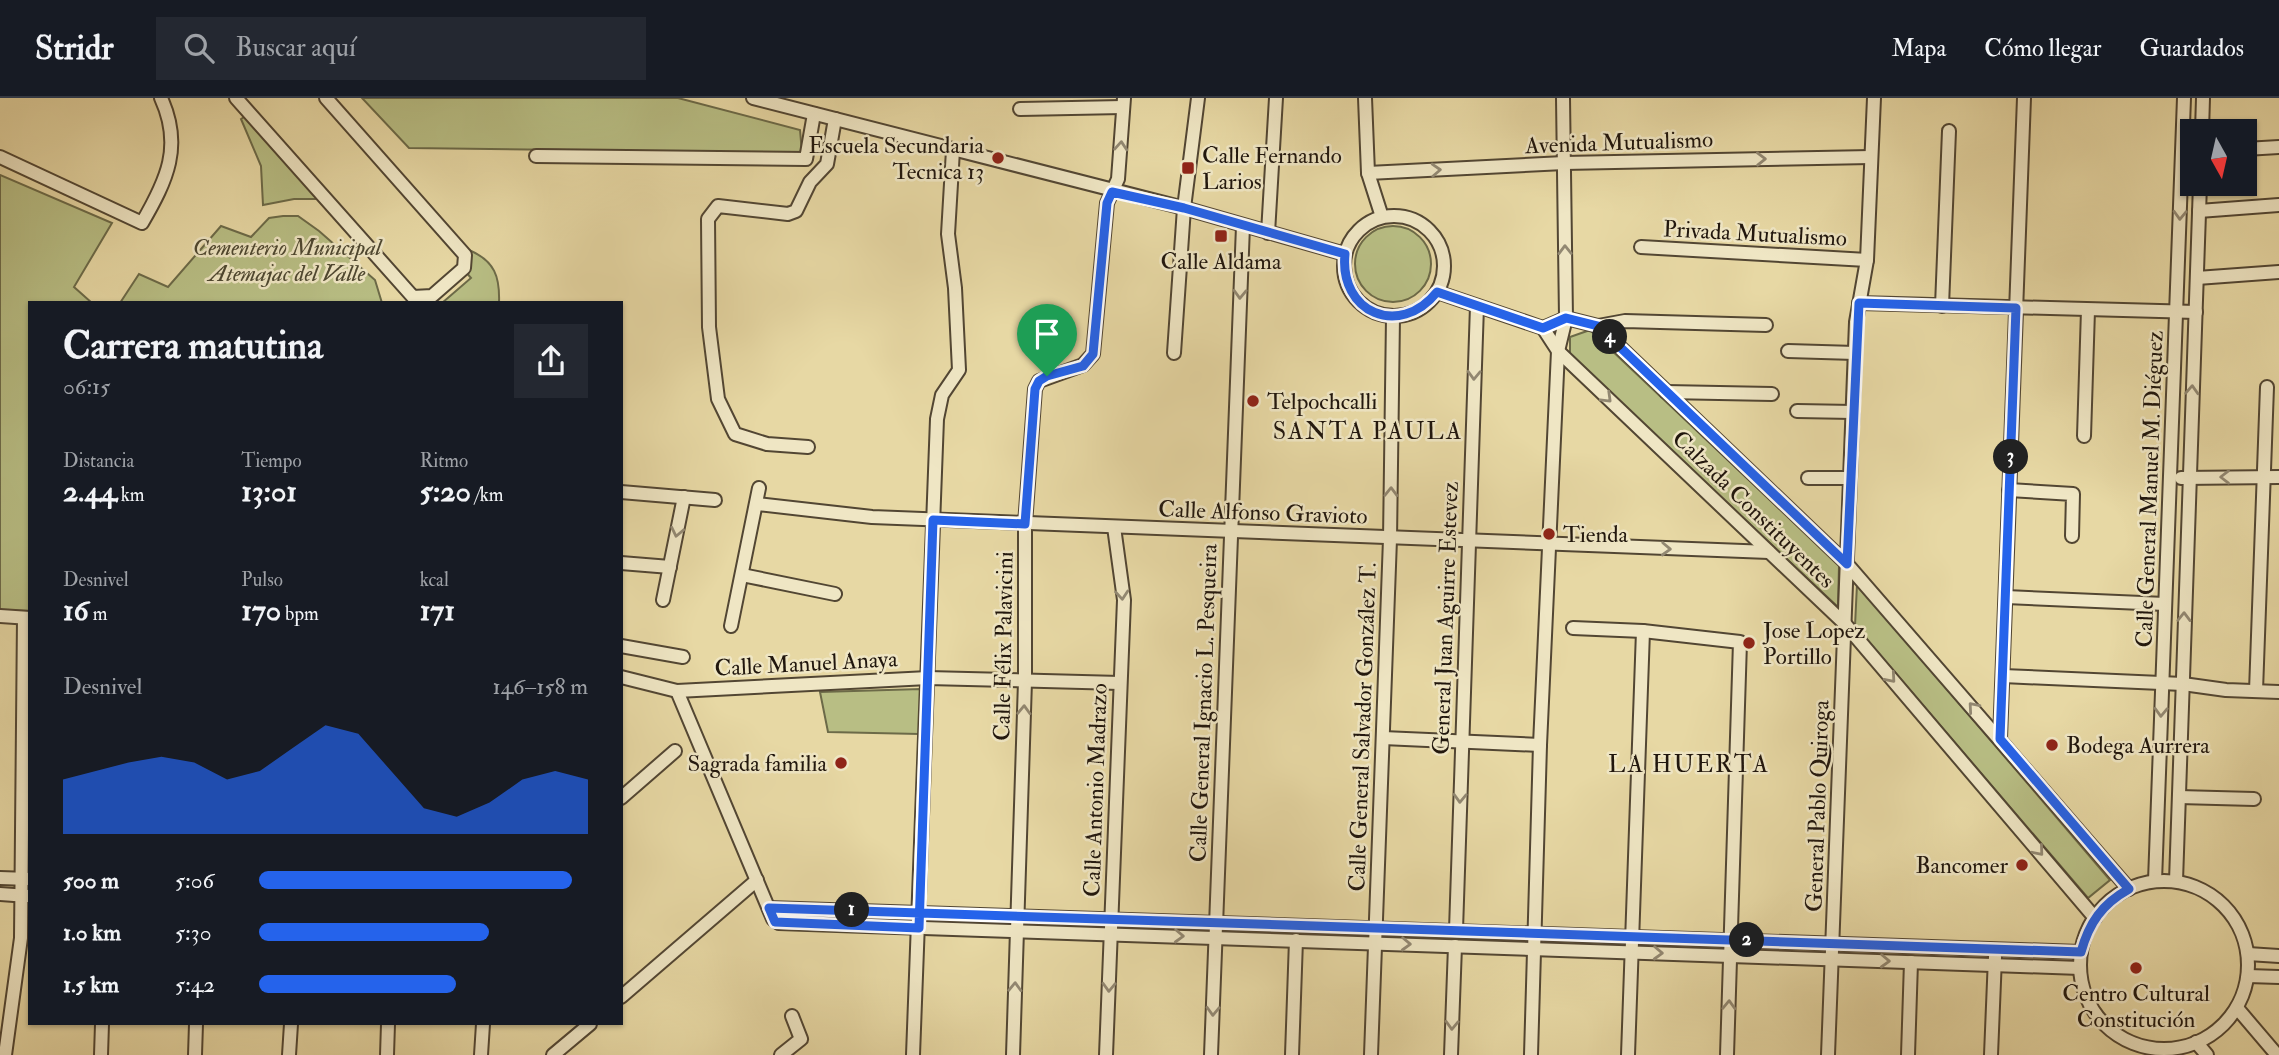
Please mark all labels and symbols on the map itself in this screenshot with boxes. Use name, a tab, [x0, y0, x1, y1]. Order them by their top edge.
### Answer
north arrow	[2180, 119, 2258, 196]
street label: Avenida Mutualismo	[1524, 125, 1714, 160]
place label: Escuela Secundaria Tecnica 13	[808, 131, 985, 186]
one-way arrow	[1113, 140, 1128, 151]
place label: Calle Fernando Larios	[1202, 141, 1342, 196]
marker: Escuela Secundaria Tecnica 13	[990, 150, 1006, 166]
one-way arrow	[1756, 151, 1767, 167]
marker: Calle Fernando Larios	[1180, 160, 1196, 176]
one-way arrow	[1431, 162, 1442, 177]
one-way arrow	[2172, 210, 2187, 221]
street label: Privada Mutualismo	[1662, 214, 1848, 253]
marker: Calle Aldama	[1213, 228, 1229, 244]
park label: Cementerio Municipal Atemajac del Valle	[193, 233, 383, 288]
one-way arrow	[1557, 244, 1573, 255]
place label: Calle Aldama	[1161, 247, 1282, 276]
one-way arrow	[1233, 289, 1248, 300]
pin	[1017, 304, 1077, 376]
pin: 4	[1592, 320, 1628, 354]
street label: Calle General Manuel M. Diéguez	[2129, 330, 2170, 648]
one-way arrow	[1467, 369, 1482, 380]
one-way arrow	[2185, 384, 2200, 395]
place label: Telpochcalli	[1267, 387, 1377, 417]
one-way arrow	[1599, 390, 1612, 402]
marker: Telpochcalli	[1245, 393, 1261, 409]
district label: SANTA PAULA	[1273, 416, 1463, 447]
street label: Calzada Constituyentes	[1666, 424, 1841, 595]
pin: 3	[1994, 440, 2028, 474]
one-way arrow	[2219, 469, 2229, 485]
street label: General Juan Aguirre Estevez	[1426, 481, 1465, 755]
one-way arrow	[1383, 486, 1398, 497]
street label: Calle Alfonso Gravioto	[1158, 494, 1368, 531]
place label: Tienda	[1563, 520, 1629, 549]
one-way arrow	[671, 526, 686, 538]
marker: Tienda	[1541, 526, 1557, 542]
one-way arrow	[1661, 541, 1672, 557]
street label: Calle General Ignacio L. Pesqueira	[1183, 543, 1224, 863]
street label: Calle Félix Palavicini	[987, 551, 1020, 741]
street label: Calle General Salvador González T.	[1342, 562, 1383, 892]
one-way arrow	[1114, 590, 1129, 601]
one-way arrow	[2177, 612, 2192, 623]
place label: Jose Lopez Portillo	[1762, 616, 1866, 671]
marker: Jose Lopez Portillo	[1741, 635, 1757, 651]
street label: Calle Manuel Anaya	[714, 644, 899, 683]
one-way arrow	[1883, 669, 1896, 682]
street label: Calle Antonio Madrazo	[1077, 683, 1114, 897]
street label: General Pablo Quiroga	[1799, 699, 1836, 913]
one-way arrow	[1968, 702, 1981, 715]
one-way arrow	[1017, 705, 1032, 716]
one-way arrow	[2154, 707, 2169, 718]
place label: Bodega Aurrera	[2066, 731, 2210, 760]
marker: Bodega Aurrera	[2044, 737, 2060, 753]
place label: Sagrada familia	[687, 749, 828, 778]
district label: LA HUERTA	[1608, 749, 1770, 780]
marker: Sagrada familia	[833, 755, 849, 771]
one-way arrow	[1453, 793, 1468, 804]
one-way arrow	[2031, 843, 2043, 856]
place label: Bancomer	[1915, 851, 2008, 880]
marker: Bancomer	[2014, 857, 2030, 873]
pin: 1	[834, 892, 870, 928]
pin: 2	[1730, 922, 1764, 958]
one-way arrow	[1174, 929, 1185, 944]
one-way arrow	[1401, 936, 1412, 951]
one-way arrow	[1653, 946, 1664, 961]
one-way arrow	[1880, 954, 1891, 969]
marker: Centro Cultural Constitución	[2128, 960, 2144, 976]
place label: Centro Cultural Constitución	[2062, 979, 2210, 1034]
one-way arrow	[1008, 981, 1023, 992]
one-way arrow	[1101, 982, 1116, 993]
one-way arrow	[1721, 1000, 1736, 1011]
one-way arrow	[1205, 1006, 1220, 1017]
one-way arrow	[1445, 1020, 1460, 1031]

